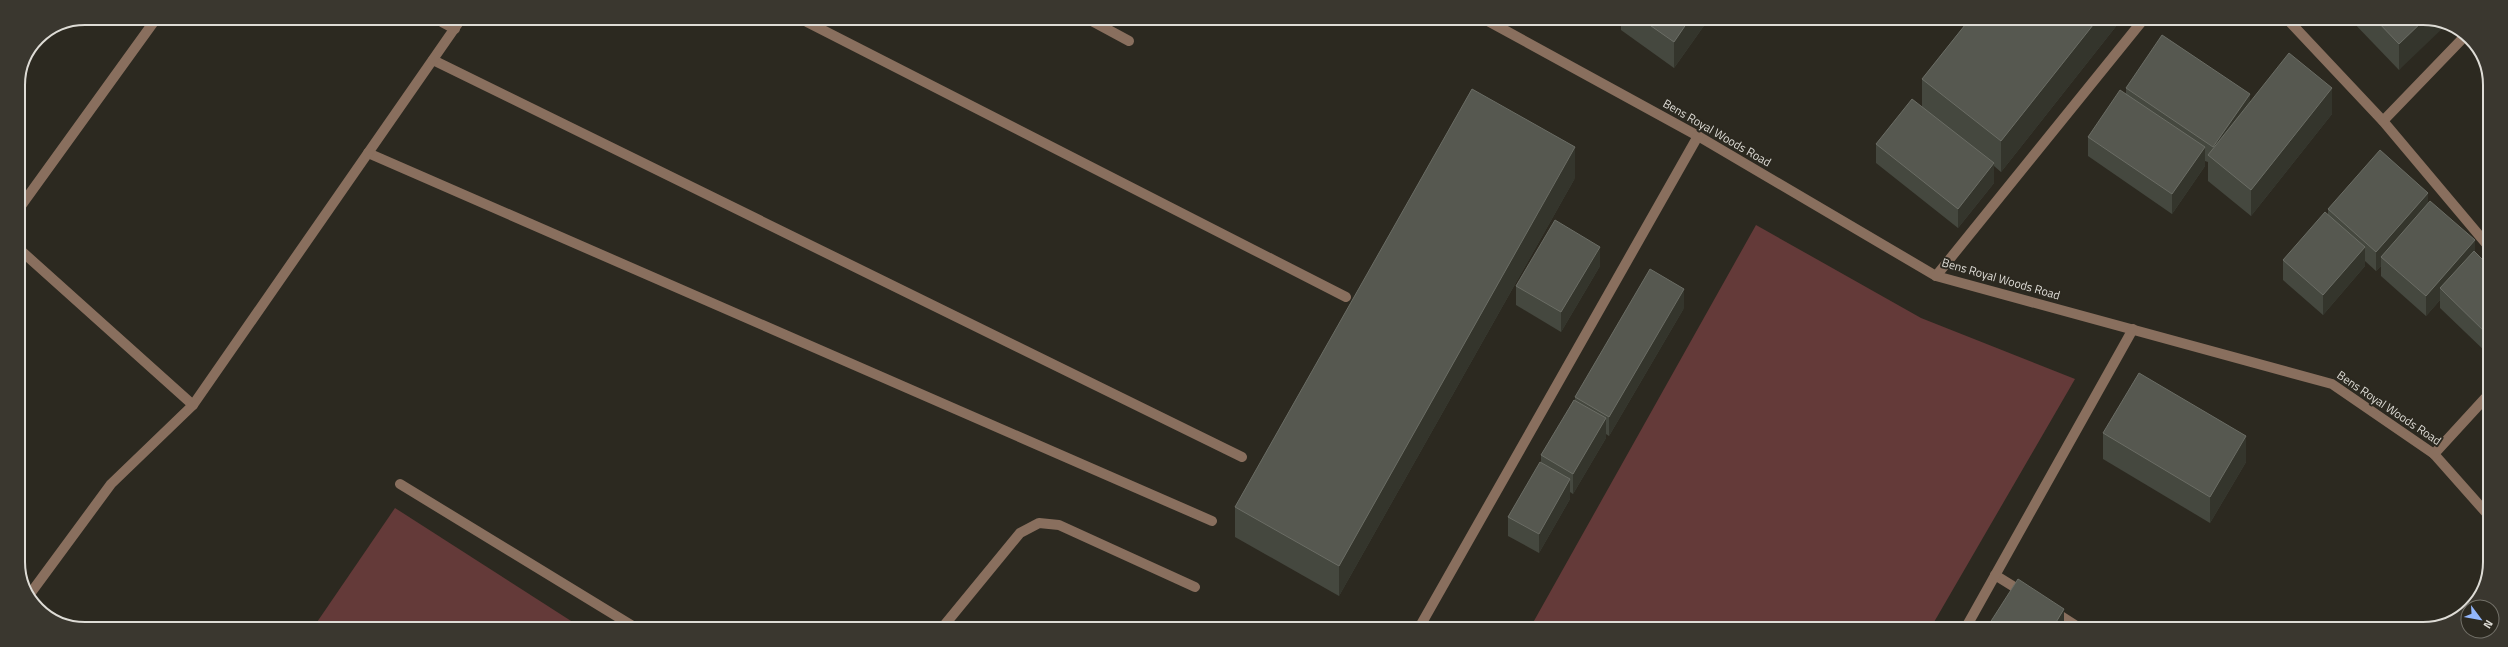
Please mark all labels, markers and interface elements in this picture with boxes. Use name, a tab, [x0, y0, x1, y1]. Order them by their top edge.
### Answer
street label: Bens Royal Woods Road	[1660, 94, 1775, 171]
street label: Bens Royal Woods Road	[1940, 253, 2063, 305]
street label: Bens Royal Woods Road	[2333, 366, 2445, 450]
north arrow	[2460, 599, 2500, 639]
text: N	[2480, 617, 2497, 632]

